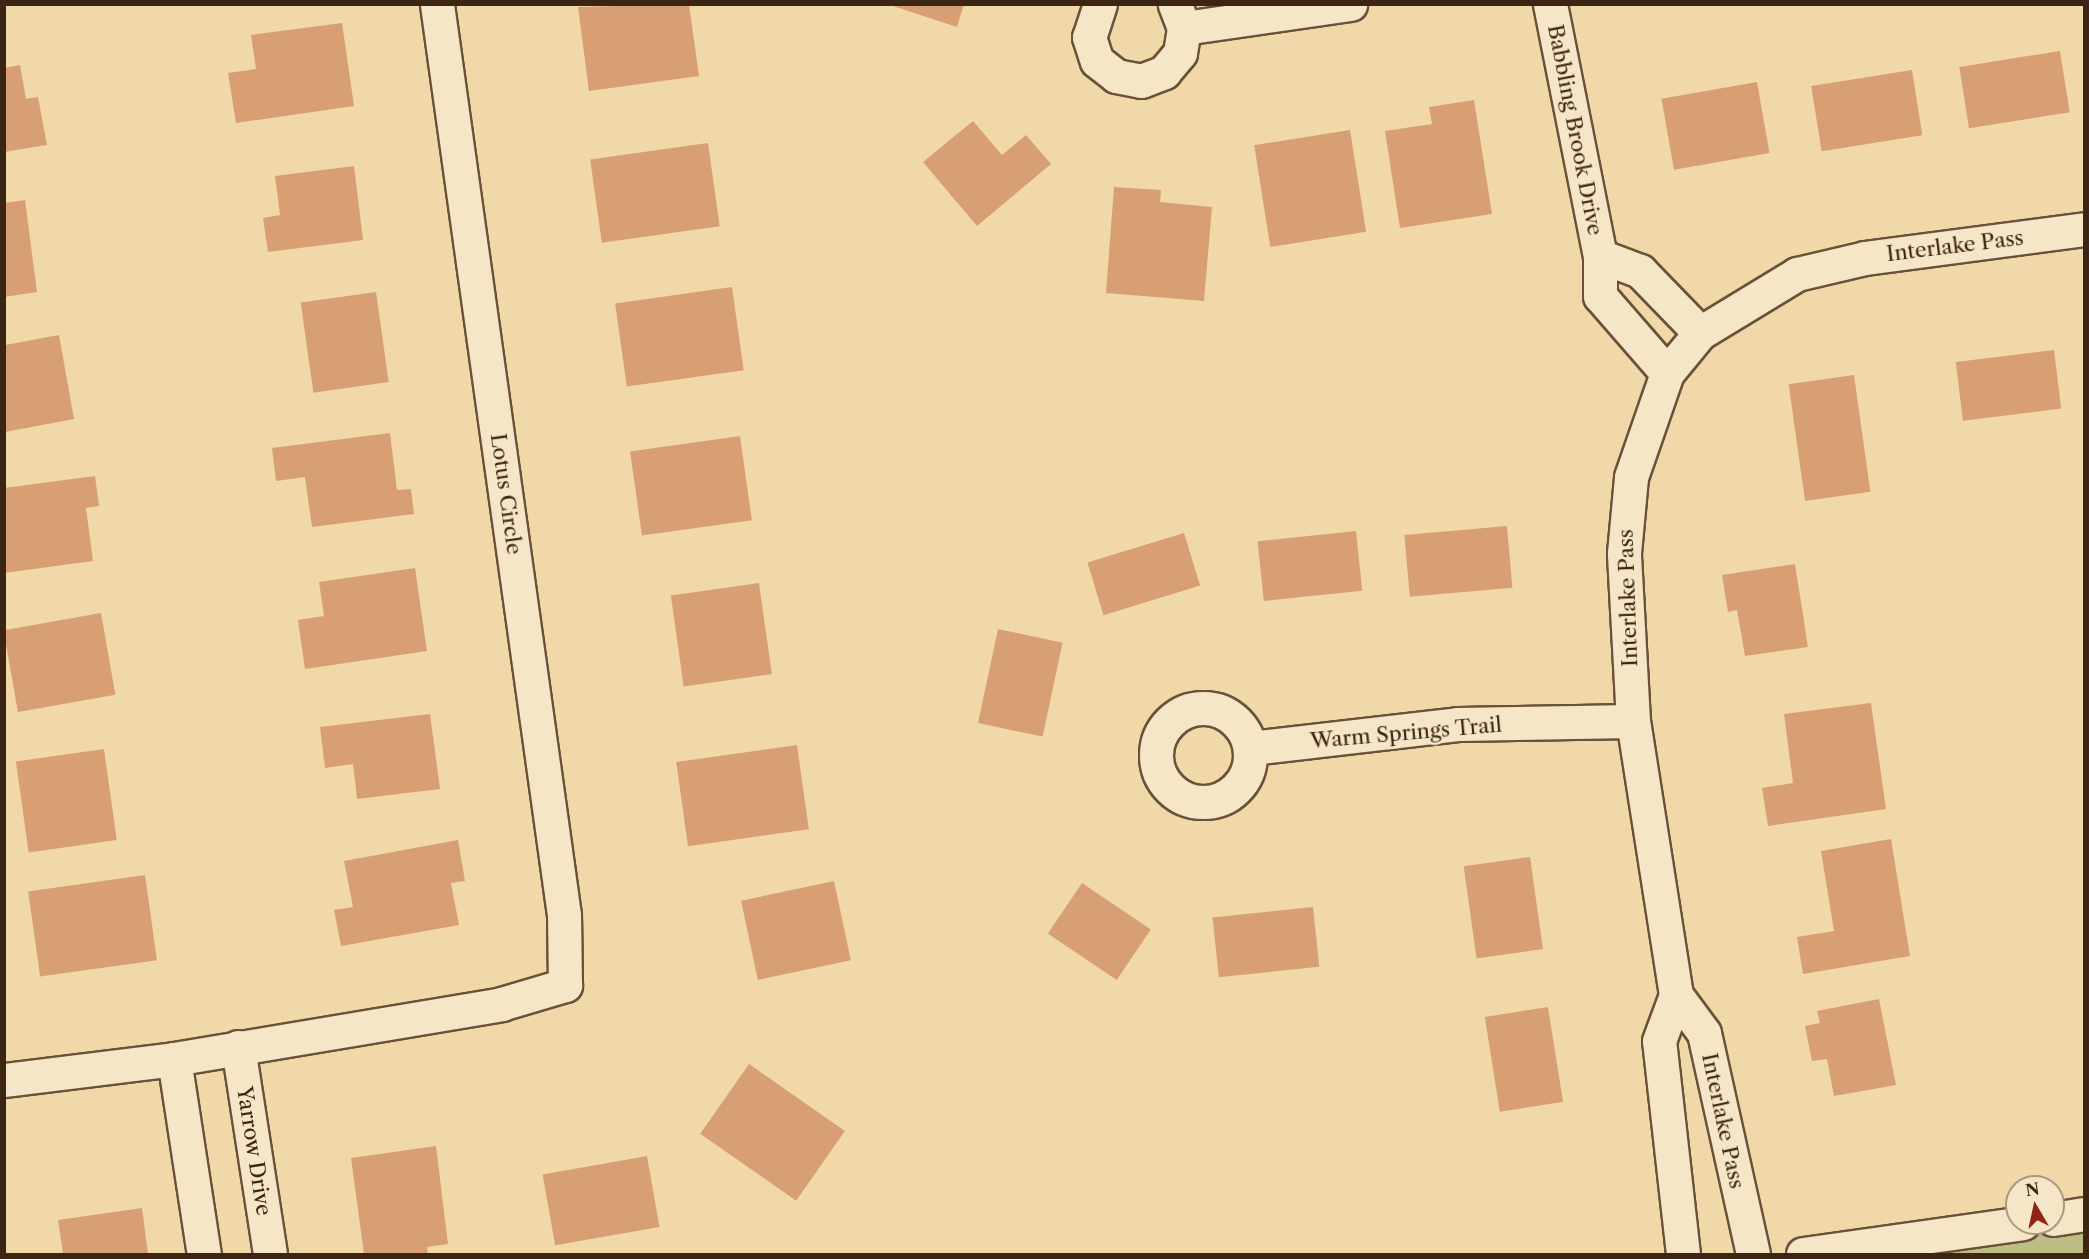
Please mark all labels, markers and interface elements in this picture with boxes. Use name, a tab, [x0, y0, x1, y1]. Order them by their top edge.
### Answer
street label: Babbling Brook Drive	[1542, 22, 1608, 238]
street label: Interlake Pass	[1885, 225, 2025, 267]
street label: Lotus Circle	[485, 432, 527, 556]
street label: Interlake Pass	[1613, 529, 1643, 667]
street label: Warm Springs Trail	[1309, 712, 1503, 754]
street label: Interlake Pass	[1696, 1051, 1750, 1191]
street label: Yarrow Drive	[231, 1084, 277, 1218]
north arrow	[2005, 1175, 2065, 1235]
text: N	[2024, 1178, 2041, 1200]

